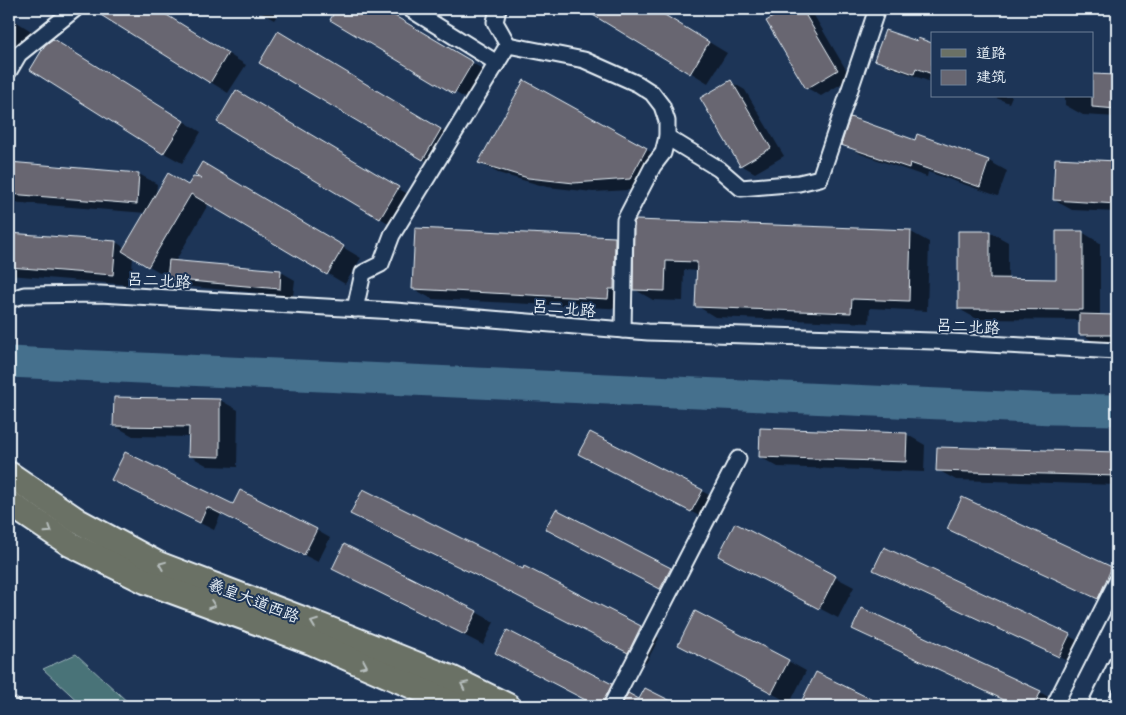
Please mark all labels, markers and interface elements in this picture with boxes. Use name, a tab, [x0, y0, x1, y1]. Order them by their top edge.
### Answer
legend	[931, 32, 1094, 98]
text: 道路	[976, 42, 1006, 63]
text: 建筑	[976, 66, 1006, 87]
street label: 吕二北路	[126, 267, 192, 293]
street label: 吕二北路	[531, 294, 597, 322]
street label: 吕二北路	[935, 313, 1001, 339]
one-way arrow	[44, 524, 53, 534]
one-way arrow	[159, 561, 167, 571]
street label: 羲皇大道西路	[205, 573, 303, 627]
one-way arrow	[208, 599, 216, 609]
one-way arrow	[311, 619, 319, 629]
one-way arrow	[359, 658, 368, 669]
one-way arrow	[461, 681, 470, 691]

